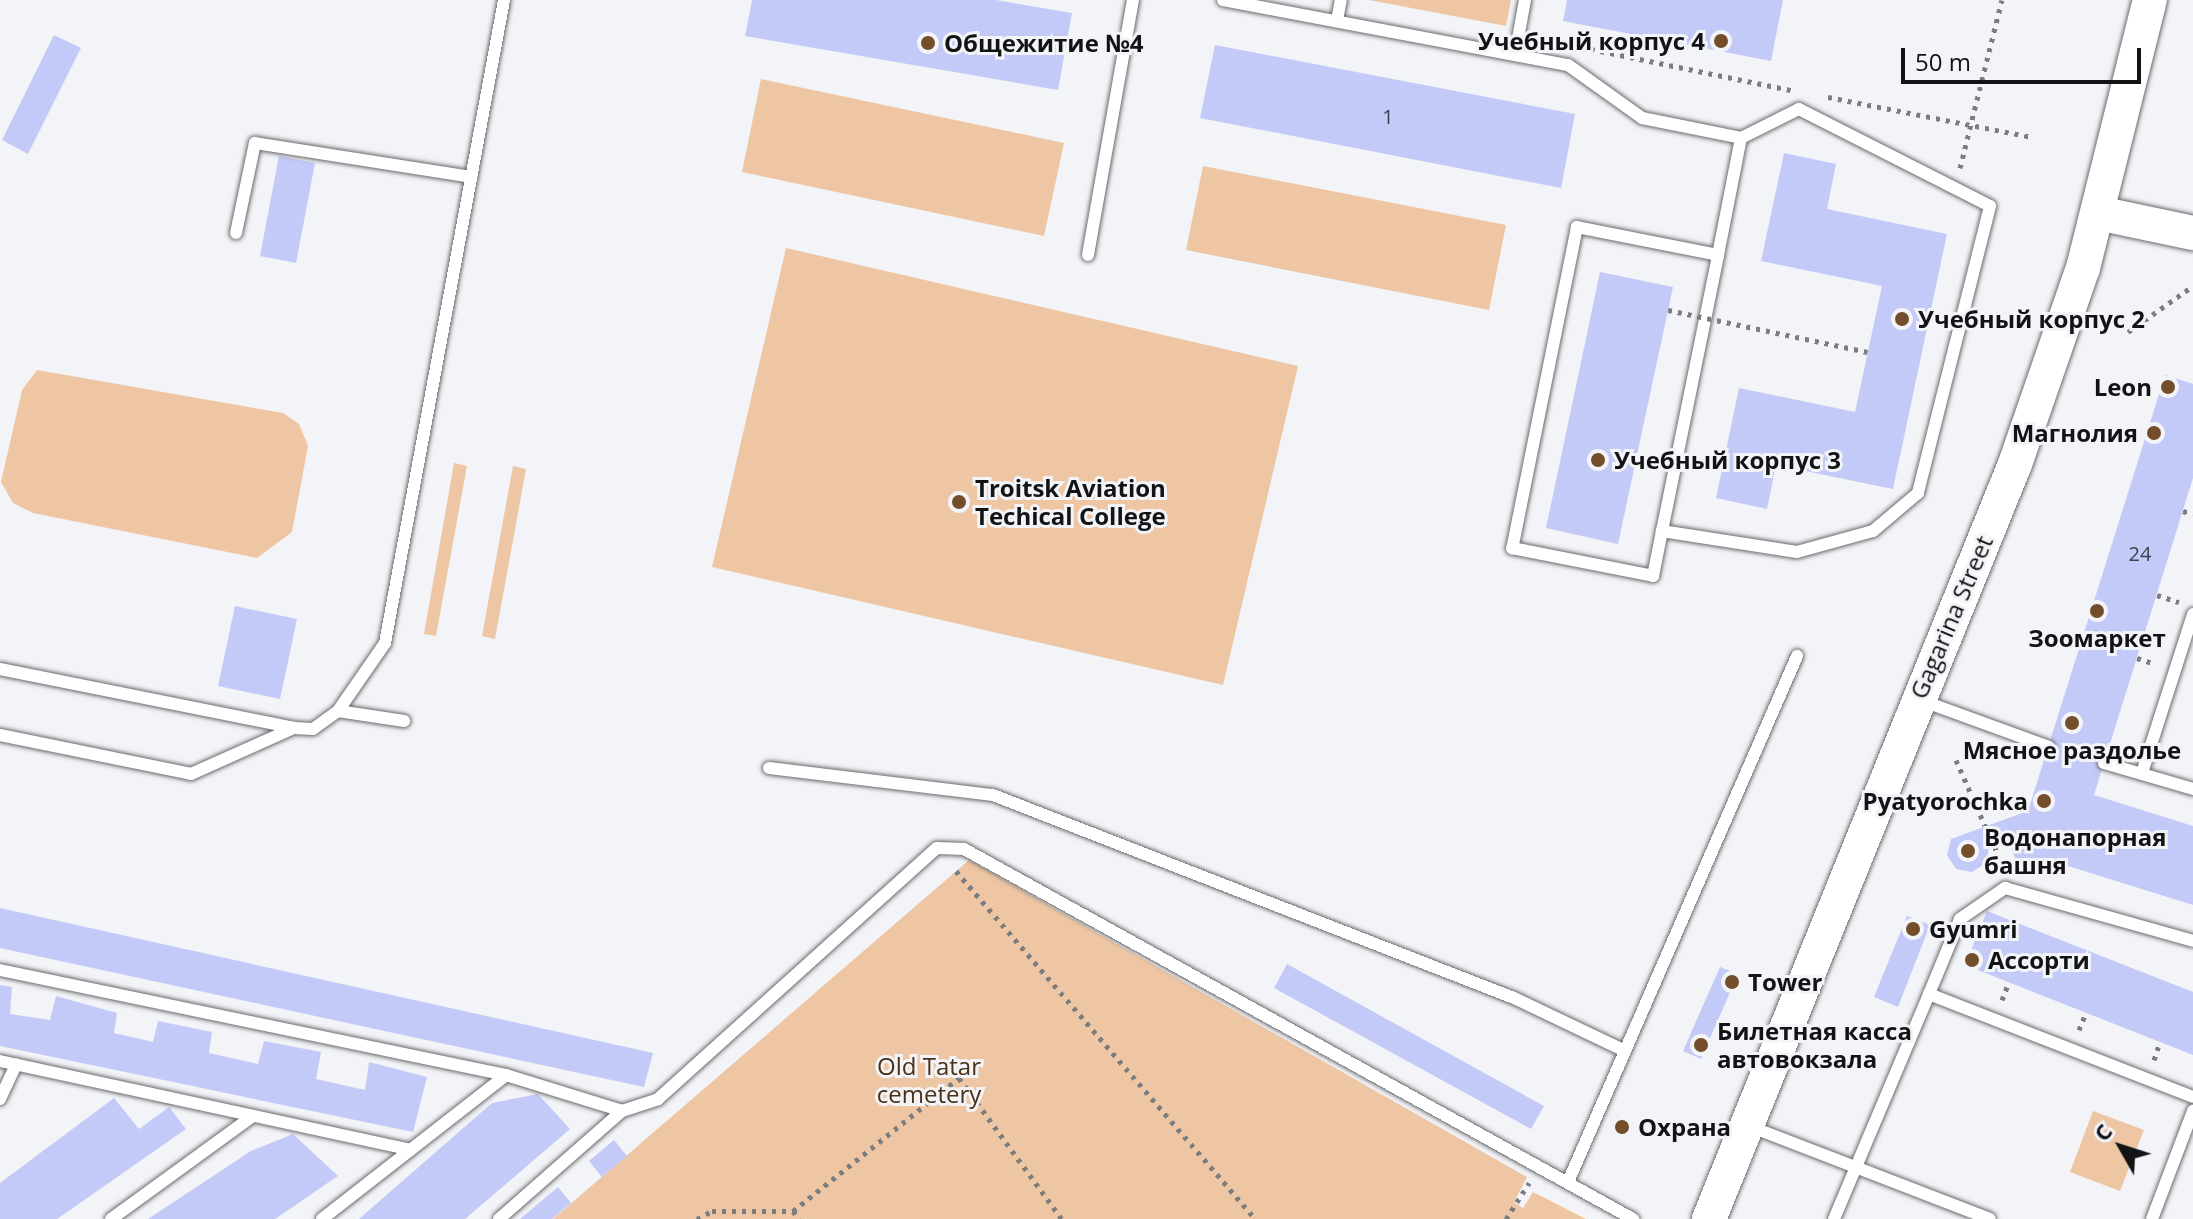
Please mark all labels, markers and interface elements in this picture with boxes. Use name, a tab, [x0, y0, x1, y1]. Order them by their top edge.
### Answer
place label: Учебный корпус 4	[1478, 27, 1705, 55]
place label: Общежитие №4	[944, 29, 1143, 57]
marker: Учебный корпус 4	[1712, 32, 1730, 50]
scale bar	[1905, 32, 2145, 82]
marker: Общежитие №4	[919, 34, 937, 52]
text: 50 m	[1915, 45, 1971, 78]
house number: 1	[1382, 104, 1394, 128]
place label: Учебный корпус 2	[1918, 305, 2145, 333]
marker: Учебный корпус 2	[1893, 310, 1911, 328]
place label: Leon	[2094, 373, 2152, 401]
marker: Leon	[2159, 378, 2177, 396]
place label: Магнолия	[2012, 419, 2138, 447]
marker: Магнолия	[2145, 424, 2163, 442]
place label: Учебный корпус 3	[1614, 446, 1841, 474]
marker: Учебный корпус 3	[1589, 451, 1607, 469]
place label: Troitsk Aviation Techical College	[975, 474, 1166, 530]
marker: Troitsk Aviation Techical College	[950, 493, 968, 511]
street label: Gagarina Street	[1904, 531, 1998, 703]
house number: 24	[2129, 541, 2151, 565]
marker: Зоомаркет	[2088, 602, 2106, 620]
place label: Зоомаркет	[2028, 624, 2166, 652]
marker: Мясное раздолье	[2063, 714, 2081, 732]
place label: Мясное раздолье	[1963, 736, 2181, 764]
place label: Pyatyorochka	[1863, 787, 2028, 815]
marker: Pyatyorochka	[2035, 792, 2053, 810]
place label: Водонапорная башня	[1984, 823, 2166, 879]
marker: Водонапорная башня	[1959, 842, 1977, 860]
place label: Gyumri	[1929, 915, 2018, 943]
marker: Gyumri	[1904, 920, 1922, 938]
place label: Ассорти	[1988, 946, 2090, 974]
marker: Ассорти	[1963, 951, 1981, 969]
place label: Tower	[1748, 968, 1822, 996]
marker: Tower	[1723, 973, 1741, 991]
place label: Билетная касса автовокзала	[1717, 1017, 1912, 1073]
marker: Билетная касса автовокзала	[1692, 1036, 1710, 1054]
park label: Old Tatar cemetery	[877, 1052, 981, 1108]
north arrow	[2081, 1107, 2161, 1187]
place label: Охрана	[1638, 1113, 1731, 1141]
text: С	[2086, 1117, 2118, 1147]
marker: Охрана	[1613, 1118, 1631, 1136]

